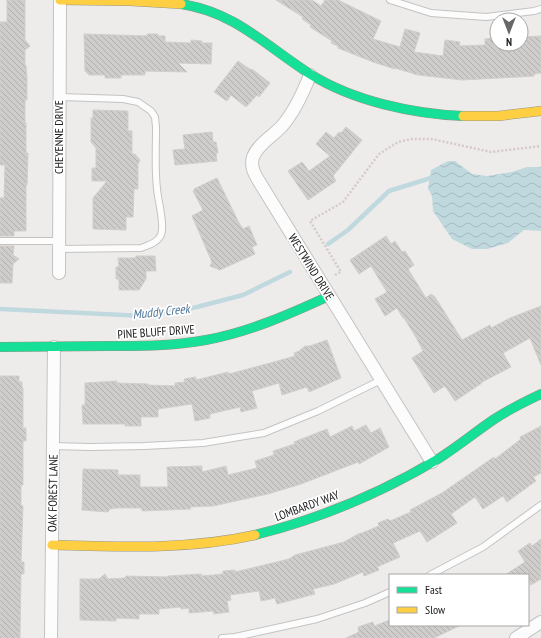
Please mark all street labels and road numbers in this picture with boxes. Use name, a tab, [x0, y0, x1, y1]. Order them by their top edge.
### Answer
street label: CHEYENNE DRIVE	[51, 100, 66, 174]
street label: WESTWIND DRIVE	[285, 231, 338, 303]
street label: PINE BLUFF DRIVE	[117, 321, 195, 342]
street label: OAK FOREST LANE	[44, 454, 61, 532]
street label: LOMBARDY WAY	[273, 487, 342, 524]

